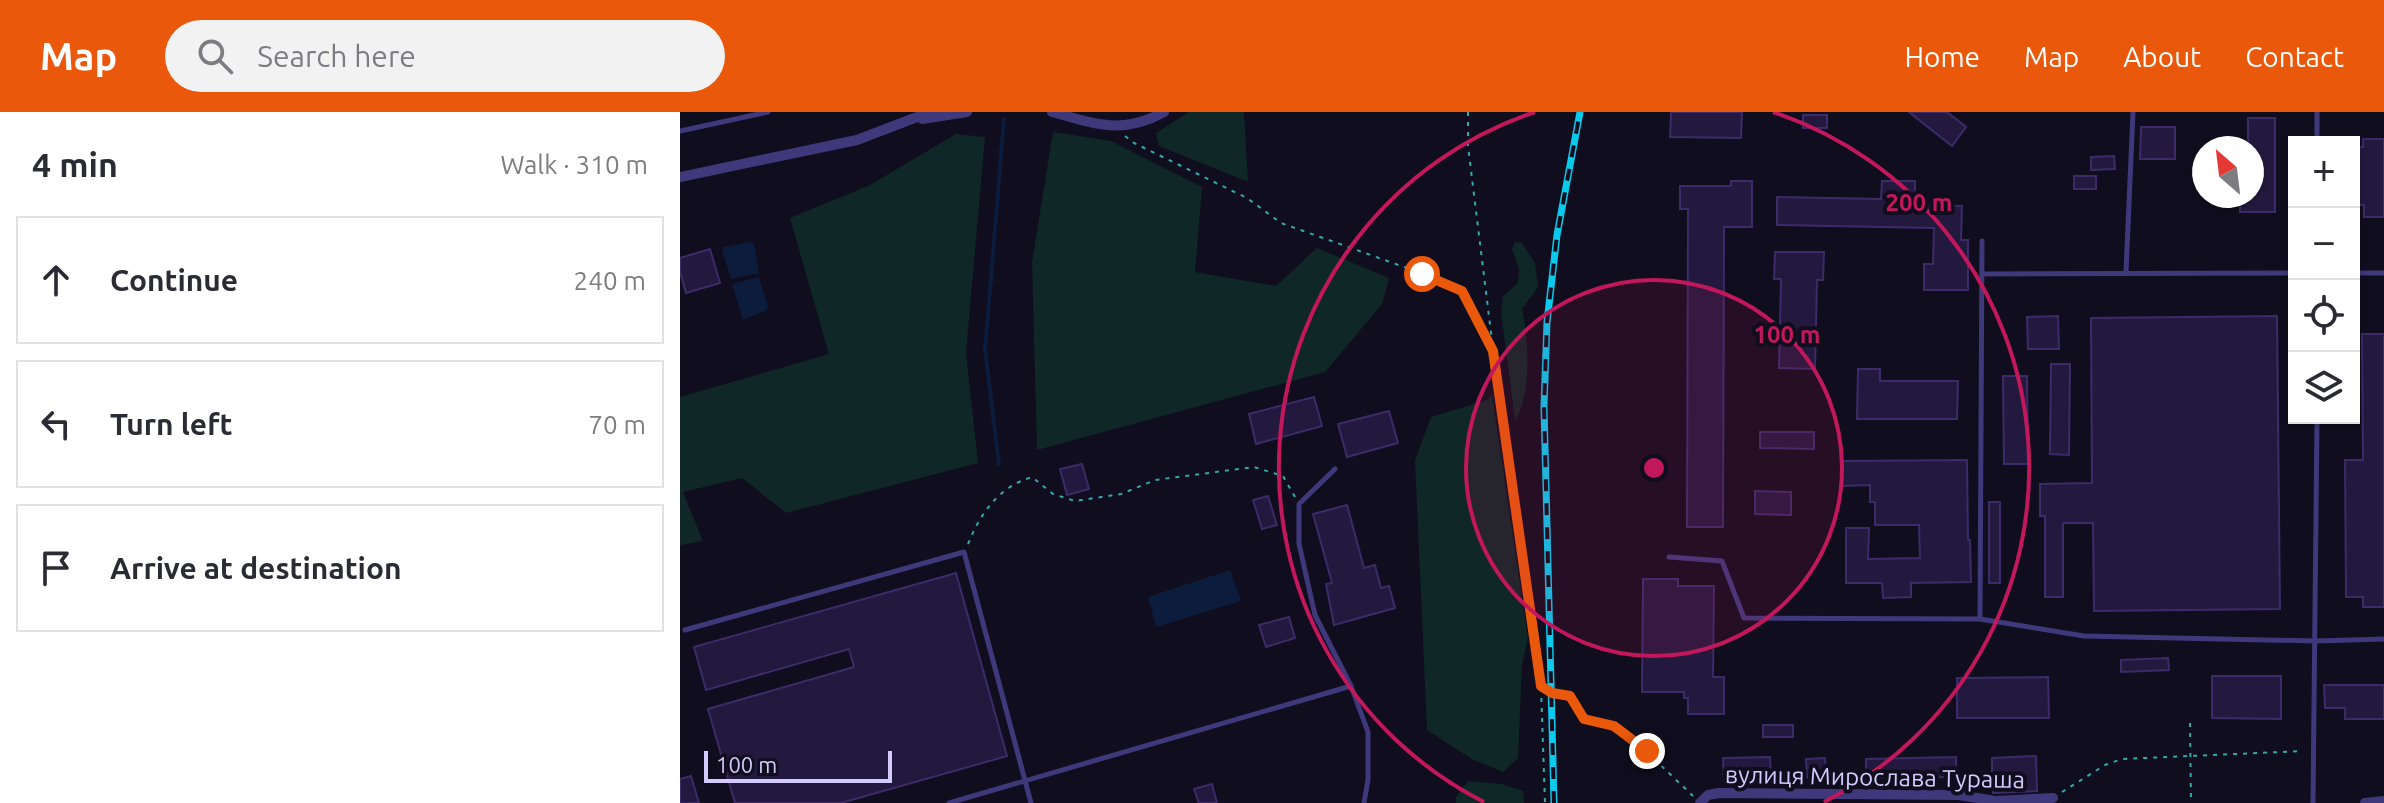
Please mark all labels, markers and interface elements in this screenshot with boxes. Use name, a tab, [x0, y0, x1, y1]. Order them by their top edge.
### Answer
search box	[165, 20, 725, 92]
icon: search	[193, 34, 237, 78]
text: Map	[40, 35, 117, 77]
text: Search here	[257, 39, 416, 73]
text: Home	[1905, 41, 1980, 72]
text: Map	[2024, 41, 2079, 72]
text: About	[2123, 41, 2201, 72]
text: Contact	[2245, 41, 2344, 72]
north arrow	[2192, 136, 2264, 208]
map controls	[2288, 136, 2360, 424]
button: +	[2288, 136, 2360, 208]
text: 4 min	[32, 145, 118, 183]
text: Walk · 310 m	[500, 150, 648, 179]
text: 200 m	[1886, 189, 1952, 216]
button: −	[2288, 208, 2360, 280]
route start	[1404, 256, 1440, 292]
icon: ahead	[34, 258, 78, 302]
text: Continue	[110, 263, 238, 297]
text: 240 m	[574, 266, 646, 295]
button: locate	[2288, 280, 2360, 352]
text: 100 m	[1754, 321, 1820, 348]
button: layers	[2288, 352, 2360, 424]
icon: left	[34, 402, 78, 446]
text: Turn left	[110, 407, 232, 441]
text: 70 m	[588, 410, 646, 439]
centre of rings	[1640, 454, 1668, 482]
icon: arrive	[34, 546, 78, 590]
text: Arrive at destination	[110, 551, 402, 585]
route end	[1629, 733, 1665, 769]
scale bar	[704, 747, 892, 783]
text: 100 m	[716, 752, 777, 777]
street label: вулиця Мирослава Тураша	[1725, 761, 2025, 793]

